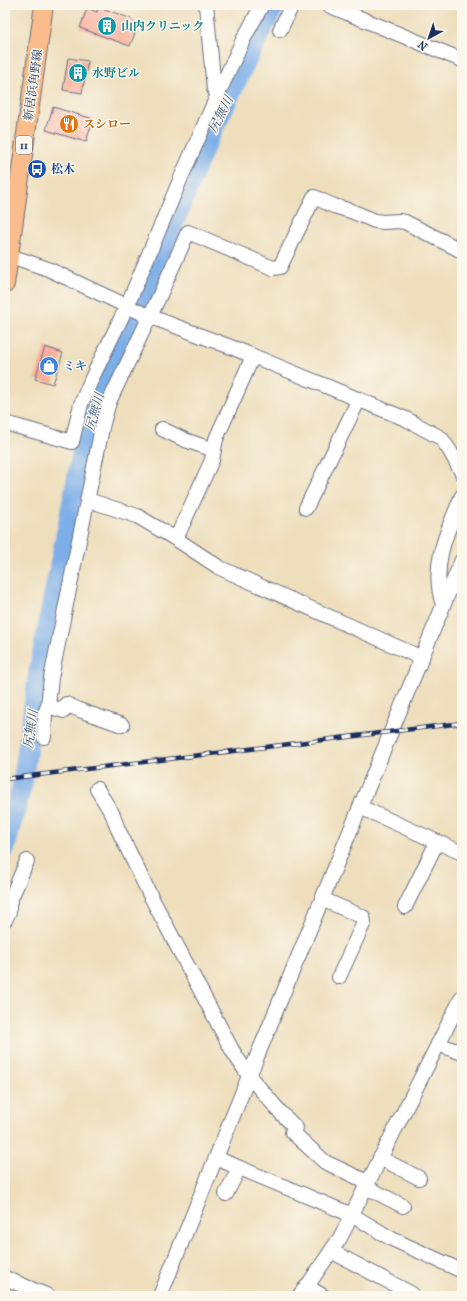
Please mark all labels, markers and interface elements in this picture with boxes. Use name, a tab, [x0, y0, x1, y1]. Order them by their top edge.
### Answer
building icon: 山内クリニック	[96, 15, 118, 37]
north arrow	[409, 18, 449, 58]
place label: 山内クリニック	[121, 19, 204, 33]
text: N	[415, 37, 430, 53]
street label: 新居浜角野線	[21, 48, 45, 122]
building icon: 水野ビル	[67, 62, 89, 84]
place label: 水野ビル	[92, 66, 140, 80]
water label: 尻無川	[205, 92, 237, 135]
restaurant icon: スシロー	[58, 113, 80, 135]
place label: スシロー	[83, 117, 131, 131]
road number: 11	[16, 136, 32, 154]
bus stop icon: 松木	[26, 158, 48, 180]
place label: 松木	[51, 162, 75, 176]
shop icon: ミキ	[38, 355, 60, 377]
place label: ミキ	[63, 359, 87, 373]
water label: 尻無川	[82, 389, 108, 433]
water label: 尻無川	[20, 707, 41, 749]

